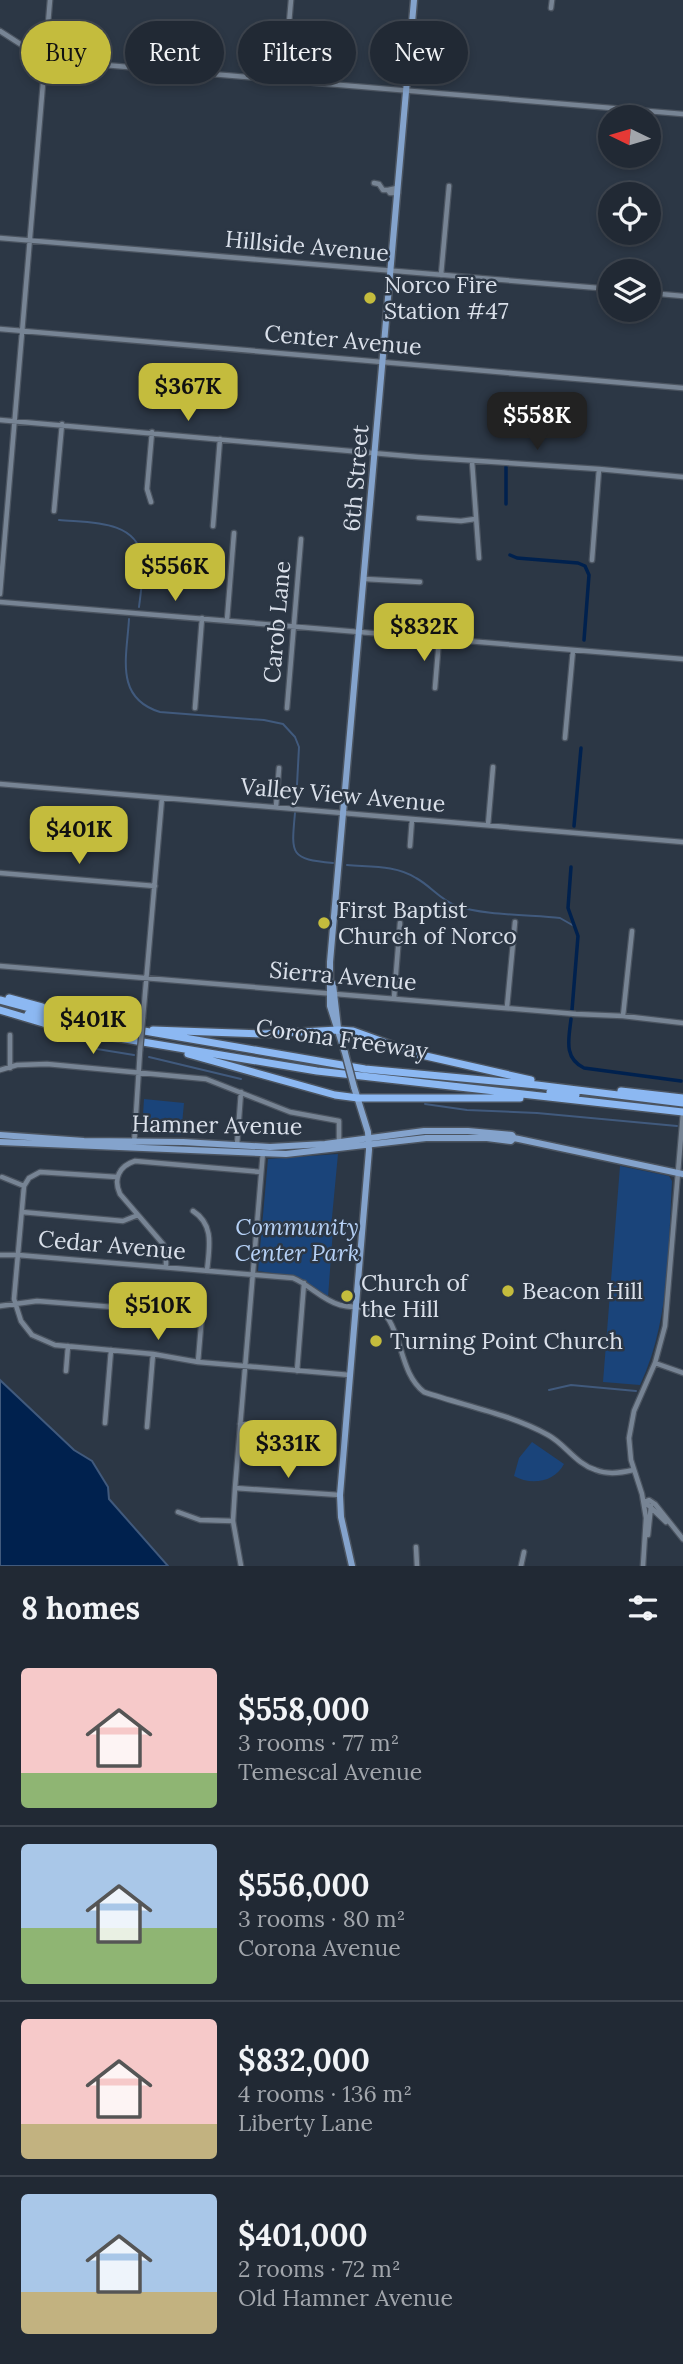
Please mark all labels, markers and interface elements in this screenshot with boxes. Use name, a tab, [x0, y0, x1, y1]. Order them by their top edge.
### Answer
chip: Buy	[21, 21, 111, 84]
chip: Rent	[125, 21, 224, 84]
chip: Filters	[238, 21, 356, 84]
chip: New	[370, 21, 468, 84]
north arrow	[598, 105, 662, 168]
map controls	[598, 105, 661, 322]
button: locate	[598, 182, 661, 245]
street label: Hillside Avenue	[224, 224, 390, 267]
button: layers	[598, 259, 661, 322]
place label: Norco Fire Station #47	[384, 270, 509, 325]
marker: Norco Fire Station #47	[362, 290, 378, 306]
street label: Center Avenue	[263, 318, 423, 361]
pin: $367K	[139, 364, 237, 423]
text: $367K	[155, 371, 221, 400]
pin: $558K	[488, 392, 586, 452]
text: $558K	[503, 400, 571, 429]
street label: 6th Street	[336, 423, 375, 533]
pin: $556K	[126, 544, 224, 603]
text: $556K	[141, 551, 209, 580]
street label: Carob Lane	[257, 560, 296, 684]
pin: $832K	[375, 604, 473, 663]
text: $832K	[390, 611, 458, 640]
street label: Valley View Avenue	[238, 771, 447, 818]
pin: $401K	[30, 806, 128, 866]
text: $401K	[46, 814, 112, 843]
place label: First Baptist Church of Norco	[338, 895, 517, 950]
marker: First Baptist Church of Norco	[316, 915, 332, 931]
street label: Sierra Avenue	[268, 955, 418, 996]
pin: $401K	[44, 996, 142, 1056]
text: $401K	[60, 1004, 126, 1033]
street label: Corona Freeway	[254, 1012, 431, 1065]
street label: Hamner Avenue	[131, 1109, 303, 1140]
park label: Community Center Park	[235, 1212, 360, 1267]
street label: Cedar Avenue	[37, 1224, 187, 1265]
place label: Church of the Hill	[361, 1268, 470, 1323]
place label: Beacon Hill	[522, 1276, 643, 1305]
pin: $510K	[109, 1282, 207, 1342]
marker: Beacon Hill	[500, 1283, 516, 1299]
marker: Church of the Hill	[339, 1288, 355, 1304]
text: $510K	[125, 1290, 191, 1319]
place label: Turning Point Church	[390, 1326, 623, 1355]
marker: Turning Point Church	[368, 1333, 384, 1349]
pin: $331K	[239, 1420, 337, 1480]
text: $331K	[256, 1428, 321, 1457]
text: 8 homes	[21, 1589, 140, 1627]
icon: filters	[624, 1589, 662, 1627]
text: $558,000	[238, 1690, 370, 1728]
icon: home	[77, 1696, 161, 1780]
text: 3 rooms · 77 m²	[238, 1728, 399, 1757]
text: Temescal Avenue	[238, 1757, 422, 1786]
text: $556,000	[238, 1866, 370, 1904]
icon: home	[77, 1872, 161, 1956]
text: 3 rooms · 80 m²	[238, 1904, 405, 1933]
text: Corona Avenue	[238, 1933, 401, 1962]
text: $832,000	[238, 2041, 370, 2079]
icon: home	[77, 2047, 161, 2131]
text: 4 rooms · 136 m²	[238, 2079, 412, 2108]
text: Liberty Lane	[238, 2108, 373, 2137]
text: $401,000	[238, 2216, 368, 2254]
icon: home	[77, 2222, 161, 2306]
text: 2 rooms · 72 m²	[238, 2254, 401, 2283]
text: Old Hamner Avenue	[238, 2283, 453, 2312]

